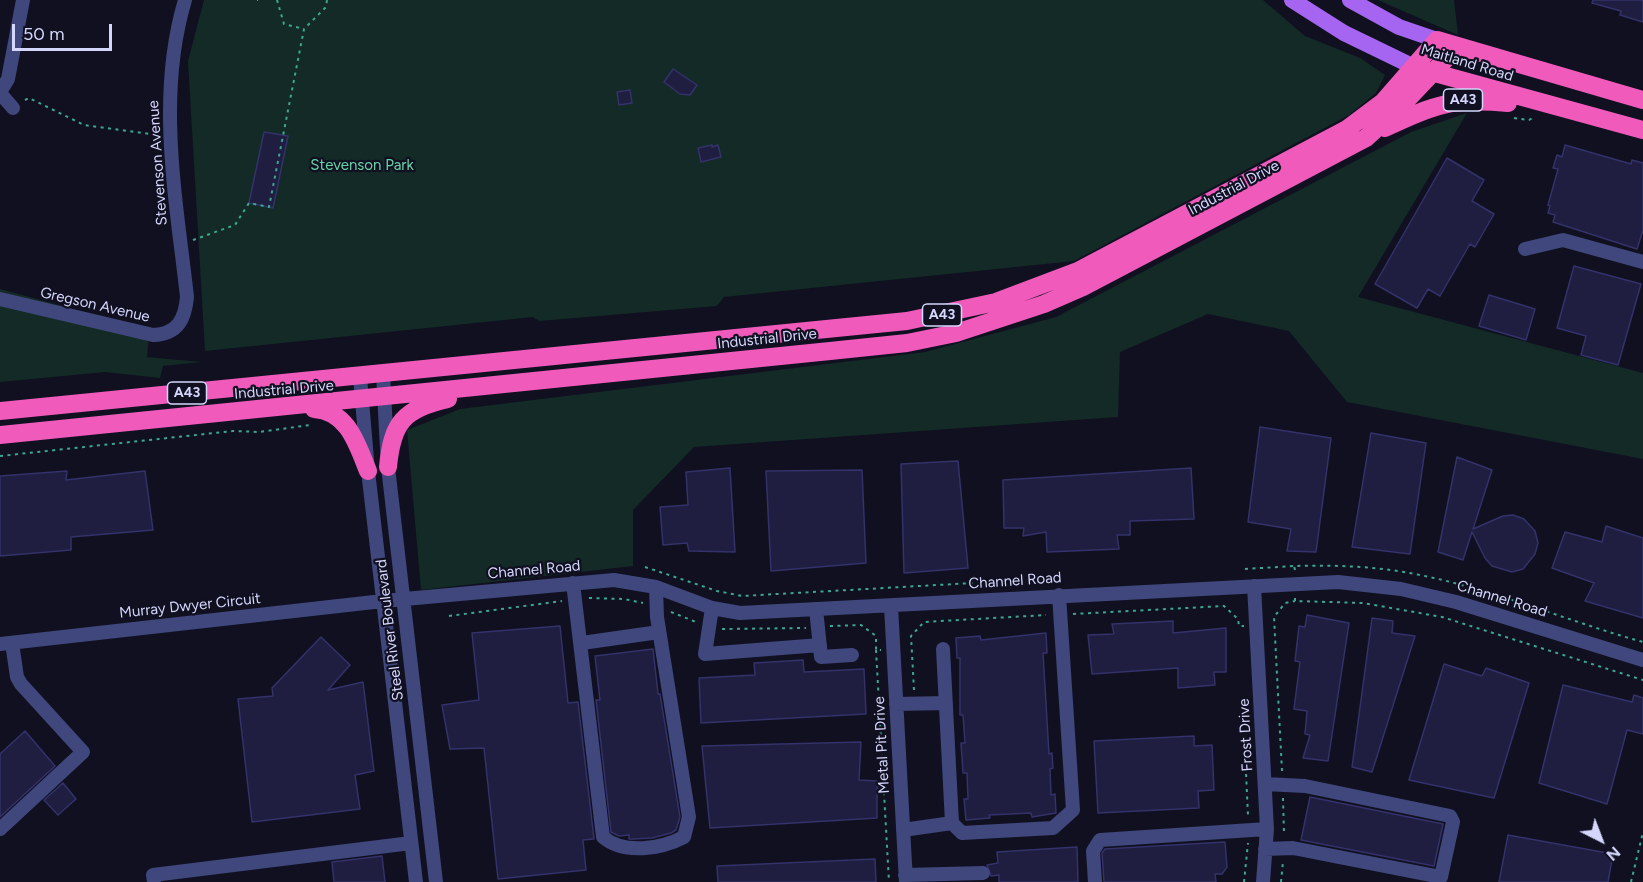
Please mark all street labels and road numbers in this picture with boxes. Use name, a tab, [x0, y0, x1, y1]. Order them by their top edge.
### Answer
street label: Maitland Road	[1419, 40, 1515, 86]
road number: A43	[1444, 89, 1482, 111]
street label: Stevenson Avenue	[145, 100, 171, 226]
street label: Industrial Drive	[1186, 157, 1282, 219]
street label: Gregson Avenue	[38, 284, 152, 326]
road number: A43	[922, 304, 962, 326]
street label: Industrial Drive	[716, 325, 818, 353]
street label: Industrial Drive	[233, 377, 335, 403]
road number: A43	[168, 382, 207, 404]
street label: Channel Road	[487, 557, 581, 583]
street label: Steel River Boulevard	[372, 558, 408, 702]
street label: Channel Road	[968, 569, 1062, 593]
street label: Channel Road	[1455, 577, 1549, 621]
street label: Murray Dwyer Circuit	[118, 590, 262, 622]
street label: Metal Pit Drive	[870, 696, 894, 794]
street label: Frost Drive	[1235, 698, 1257, 772]

